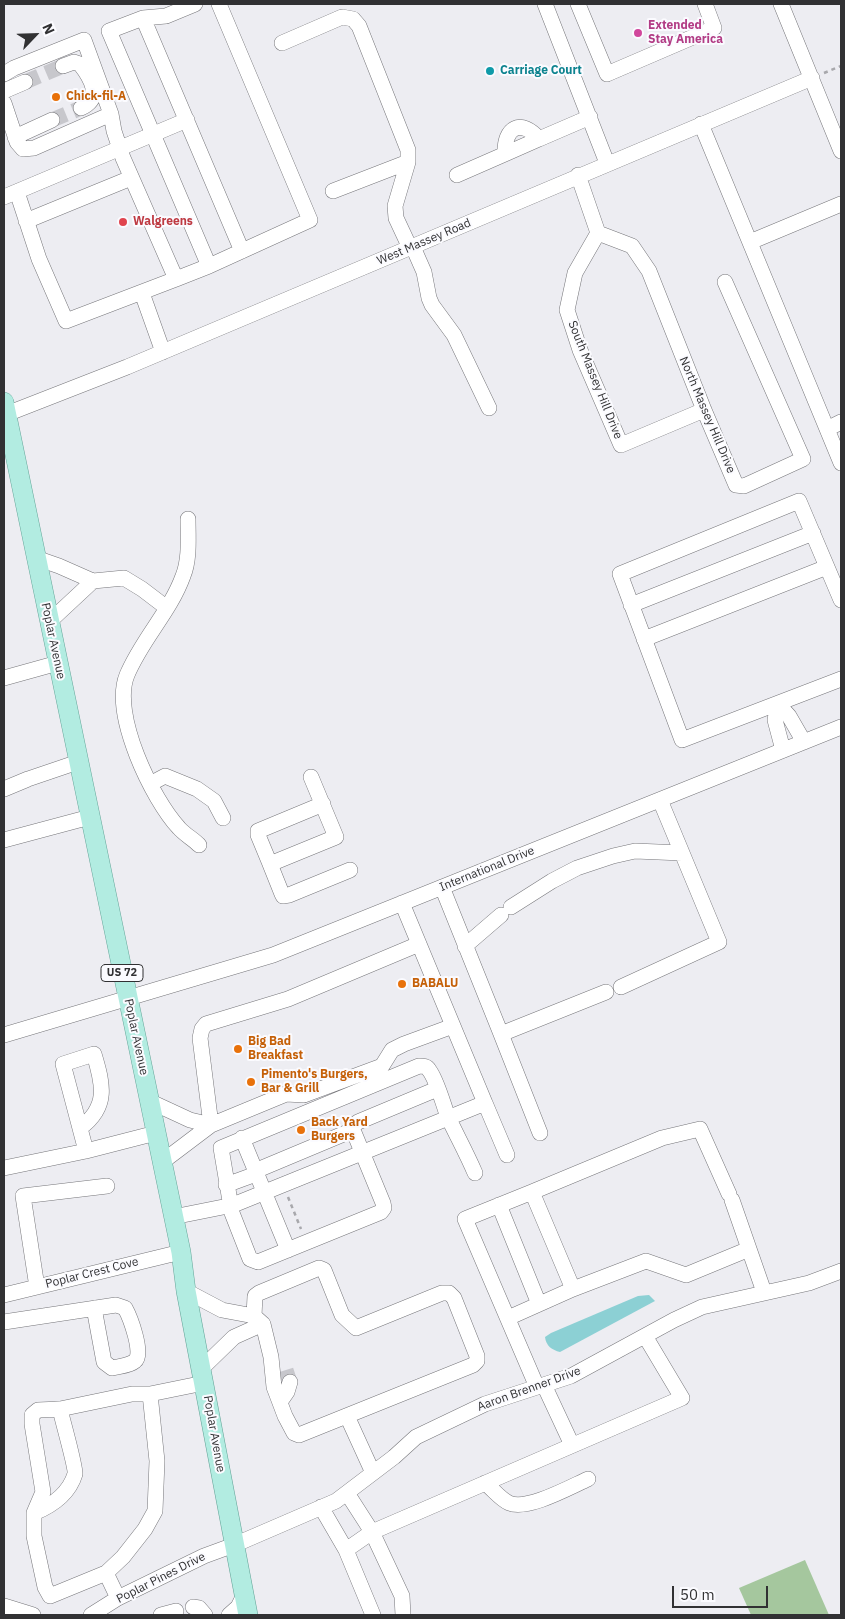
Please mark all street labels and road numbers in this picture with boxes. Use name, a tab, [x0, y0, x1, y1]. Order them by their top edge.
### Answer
street label: West Massey Road	[375, 216, 473, 268]
street label: South Massey Hill Drive	[565, 319, 625, 441]
street label: North Massey Hill Drive	[676, 355, 738, 475]
street label: Poplar Avenue	[38, 602, 68, 680]
street label: International Drive	[437, 843, 537, 895]
road number: US 72	[101, 964, 143, 981]
street label: Poplar Avenue	[121, 998, 151, 1076]
street label: Poplar Crest Cove	[44, 1254, 140, 1292]
street label: Aaron Brenner Drive	[475, 1364, 583, 1414]
street label: Poplar Avenue	[200, 1394, 228, 1474]
street label: Poplar Pines Drive	[114, 1549, 208, 1607]

